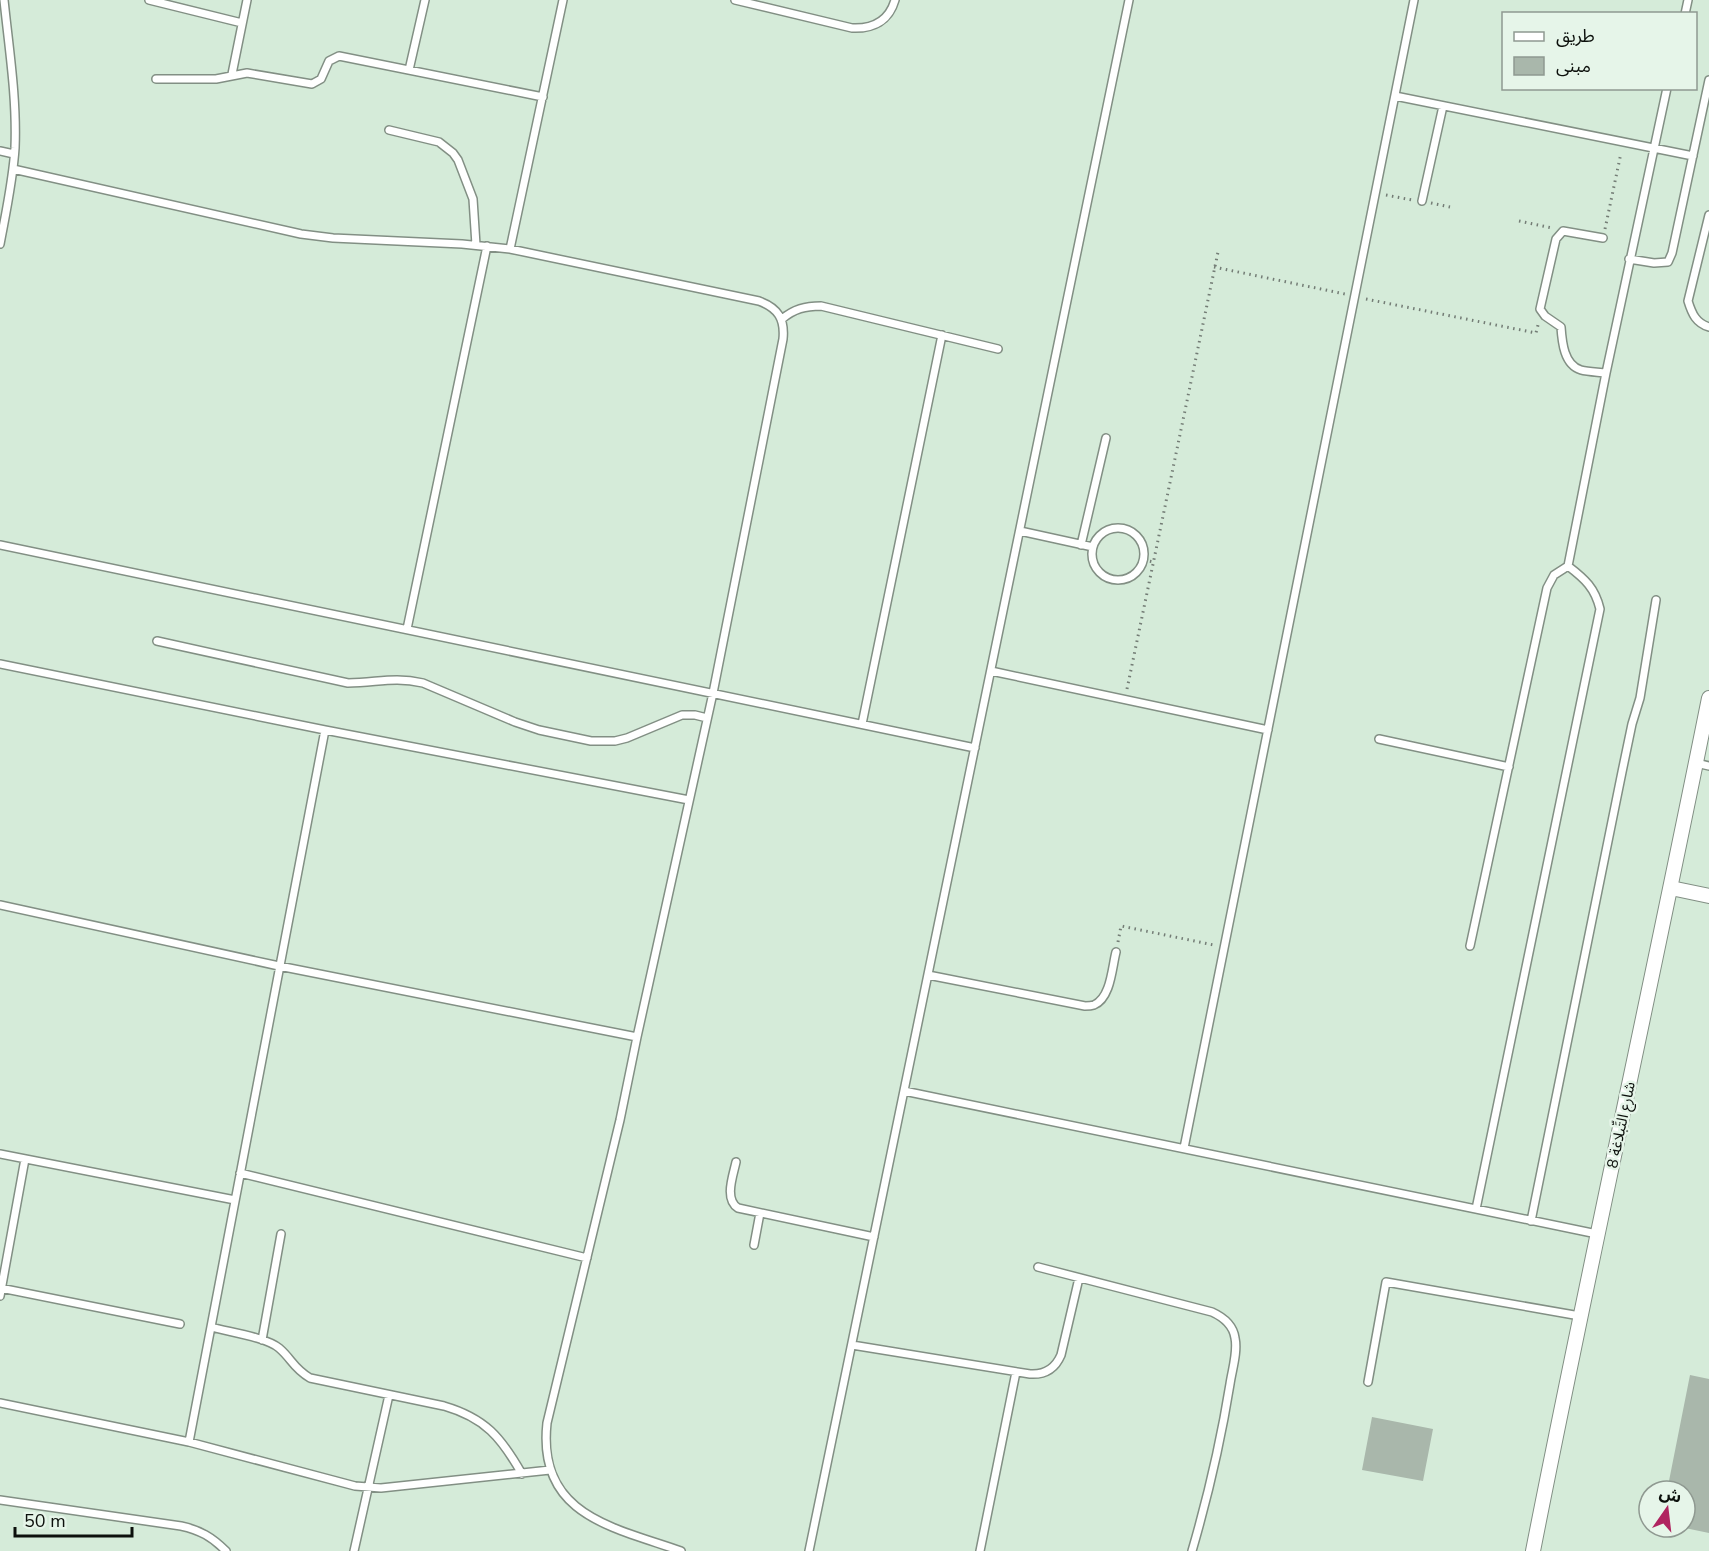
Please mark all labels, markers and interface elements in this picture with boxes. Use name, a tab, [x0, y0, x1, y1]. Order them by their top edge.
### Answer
legend	[1502, 12, 1697, 90]
text: طريق	[1556, 24, 1595, 48]
text: مبنى	[1556, 54, 1591, 78]
street label: شارع التِّبلاغة 8	[1602, 1080, 1642, 1171]
north arrow	[1637, 1479, 1697, 1539]
text: ش	[1657, 1482, 1684, 1509]
scale bar	[15, 1500, 132, 1538]
text: 50 m	[24, 1509, 66, 1533]

